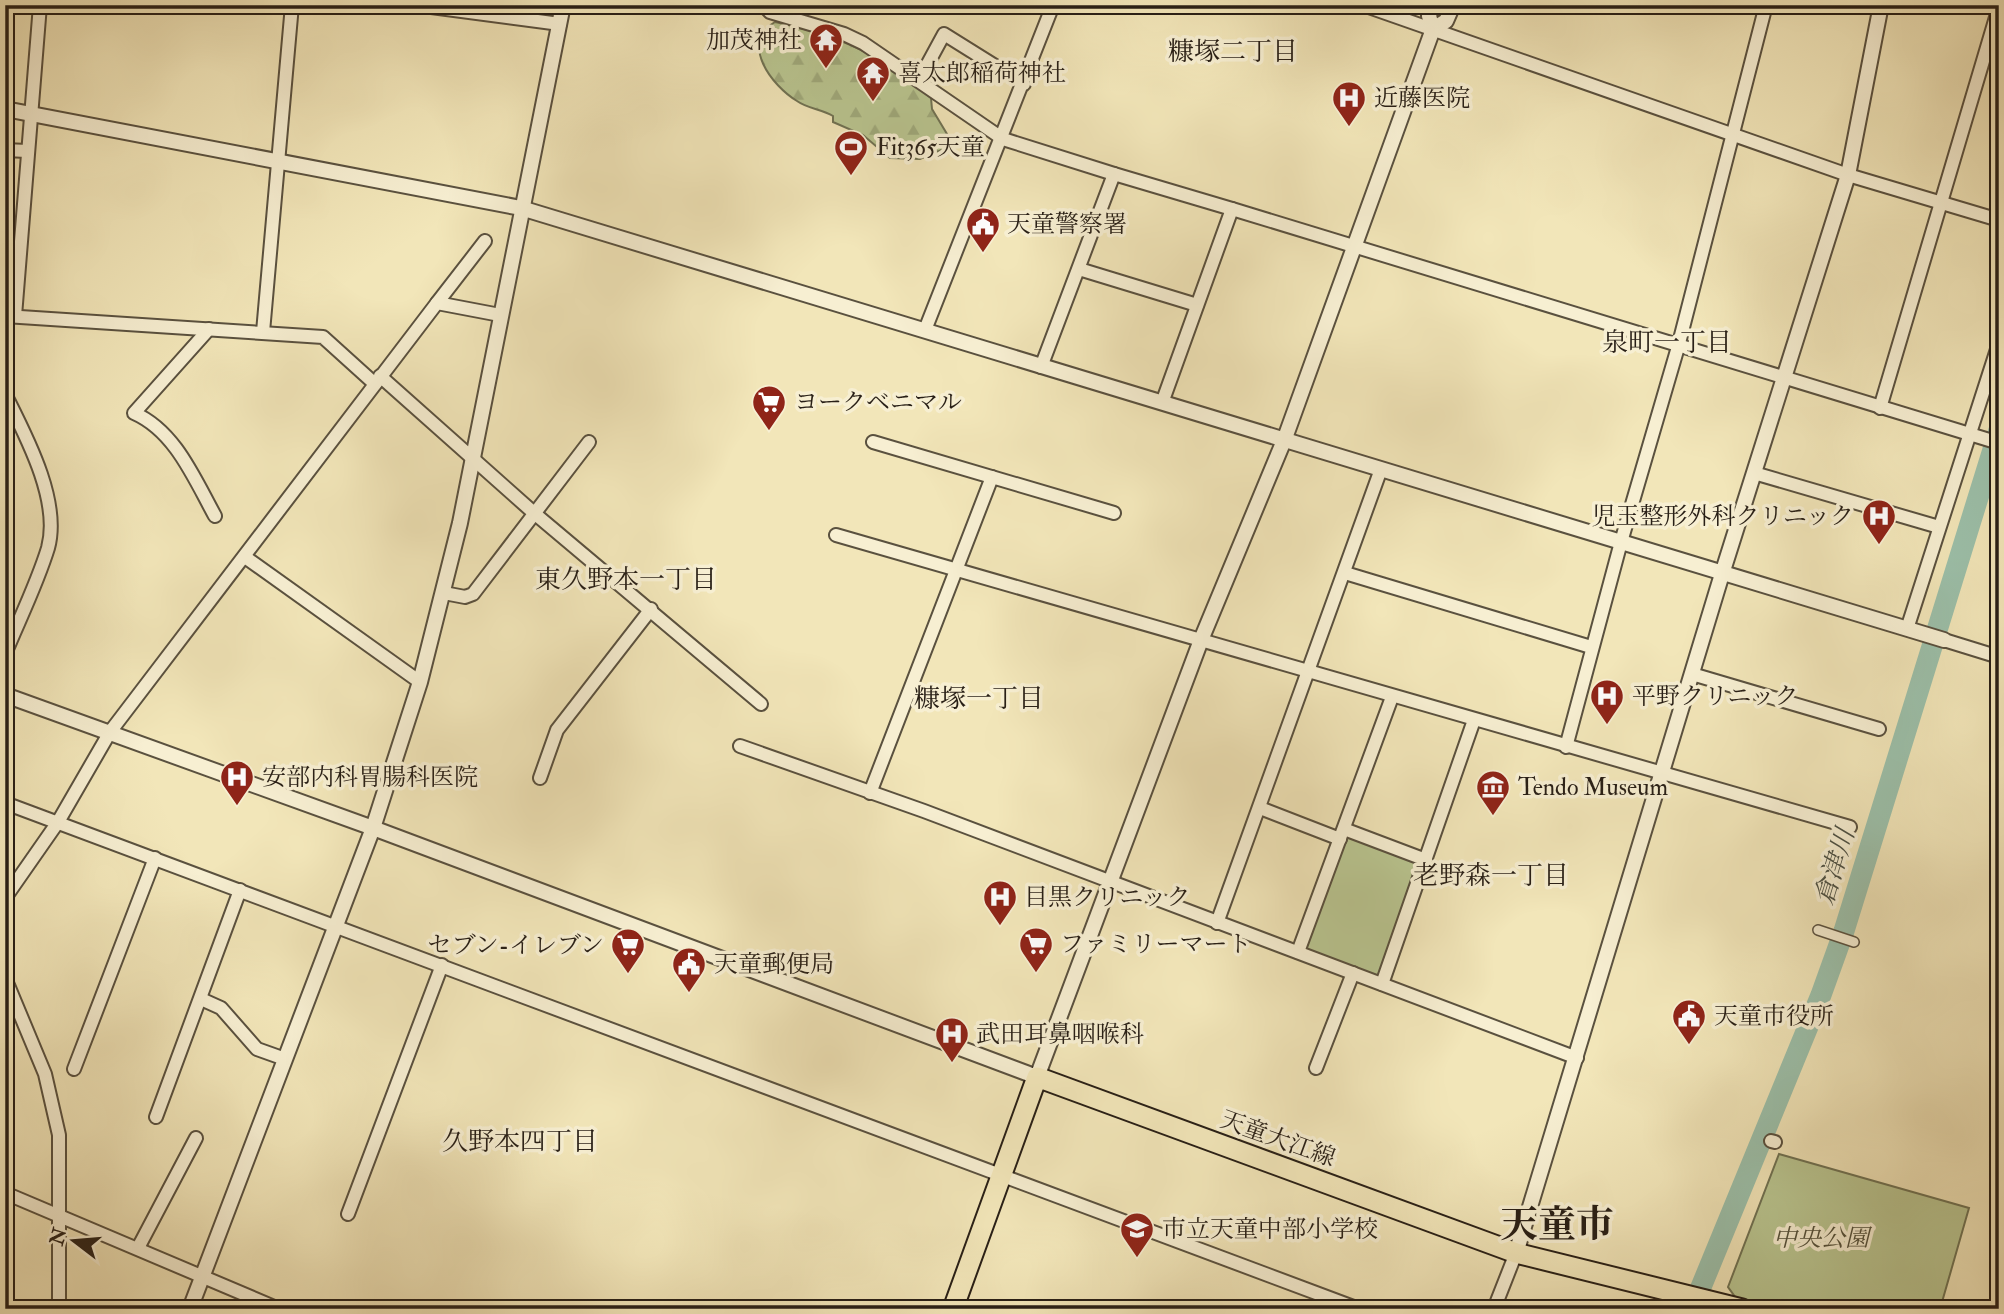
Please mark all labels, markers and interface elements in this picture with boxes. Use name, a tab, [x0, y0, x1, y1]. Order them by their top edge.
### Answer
temple icon: 加茂神社	[807, 21, 845, 70]
place label: 加茂神社	[706, 25, 802, 56]
district label: 糠塚二丁目	[1168, 36, 1298, 68]
temple icon: 喜太郎稲荷神社	[854, 54, 892, 103]
place label: 喜太郎稲荷神社	[898, 58, 1066, 89]
hospital icon: 近藤医院	[1330, 79, 1368, 128]
place label: 近藤医院	[1374, 83, 1470, 114]
sports icon: Fit365天童	[832, 128, 870, 177]
place label: Fit365天童	[876, 132, 985, 163]
public building icon: 天童警察署	[964, 205, 1002, 254]
place label: 天童警察署	[1007, 209, 1127, 240]
district label: 泉町一丁目	[1602, 327, 1732, 359]
supermarket icon: ヨークベニマル	[750, 383, 788, 432]
place label: ヨークベニマル	[794, 387, 962, 418]
hospital icon: 児玉整形外科クリニック	[1860, 497, 1898, 546]
place label: 児玉整形外科クリニック	[1591, 501, 1854, 532]
district label: 東久野本一丁目	[535, 564, 717, 596]
hospital icon: 平野クリニック	[1588, 677, 1626, 726]
place label: 平野クリニック	[1632, 681, 1799, 712]
district label: 糠塚一丁目	[914, 683, 1044, 715]
hospital icon: 安部内科胃腸科医院	[218, 758, 256, 807]
place label: 安部内科胃腸科医院	[262, 762, 478, 793]
museum icon: Tendo Museum	[1474, 768, 1512, 817]
place label: Tendo Museum	[1518, 772, 1668, 803]
water label: 倉津川	[1808, 822, 1863, 909]
district label: 老野森一丁目	[1413, 860, 1569, 892]
hospital icon: 目黒クリニック	[981, 878, 1019, 927]
place label: 目黒クリニック	[1024, 882, 1191, 913]
supermarket icon: ファミリーマート	[1017, 925, 1055, 974]
supermarket icon: セブン-イレブン	[609, 926, 647, 975]
place label: ファミリーマート	[1060, 929, 1252, 960]
place label: セブン-イレブン	[428, 930, 604, 961]
public building icon: 天童郵便局	[670, 945, 708, 994]
place label: 天童郵便局	[714, 949, 834, 980]
public building icon: 天童市役所	[1670, 997, 1708, 1046]
place label: 天童市役所	[1714, 1001, 1834, 1032]
hospital icon: 武田耳鼻咽喉科	[933, 1015, 971, 1064]
place label: 武田耳鼻咽喉科	[976, 1019, 1144, 1050]
street label: 天童大江線	[1216, 1104, 1340, 1174]
district label: 久野本四丁目	[442, 1126, 598, 1158]
district label: 天童市	[1500, 1201, 1614, 1249]
north arrow	[38, 1206, 108, 1276]
school or university icon: 市立天童中部小学校	[1118, 1210, 1156, 1259]
place label: 市立天童中部小学校	[1162, 1214, 1378, 1245]
park label: 中央公園	[1773, 1223, 1873, 1254]
text: N	[44, 1224, 73, 1249]

